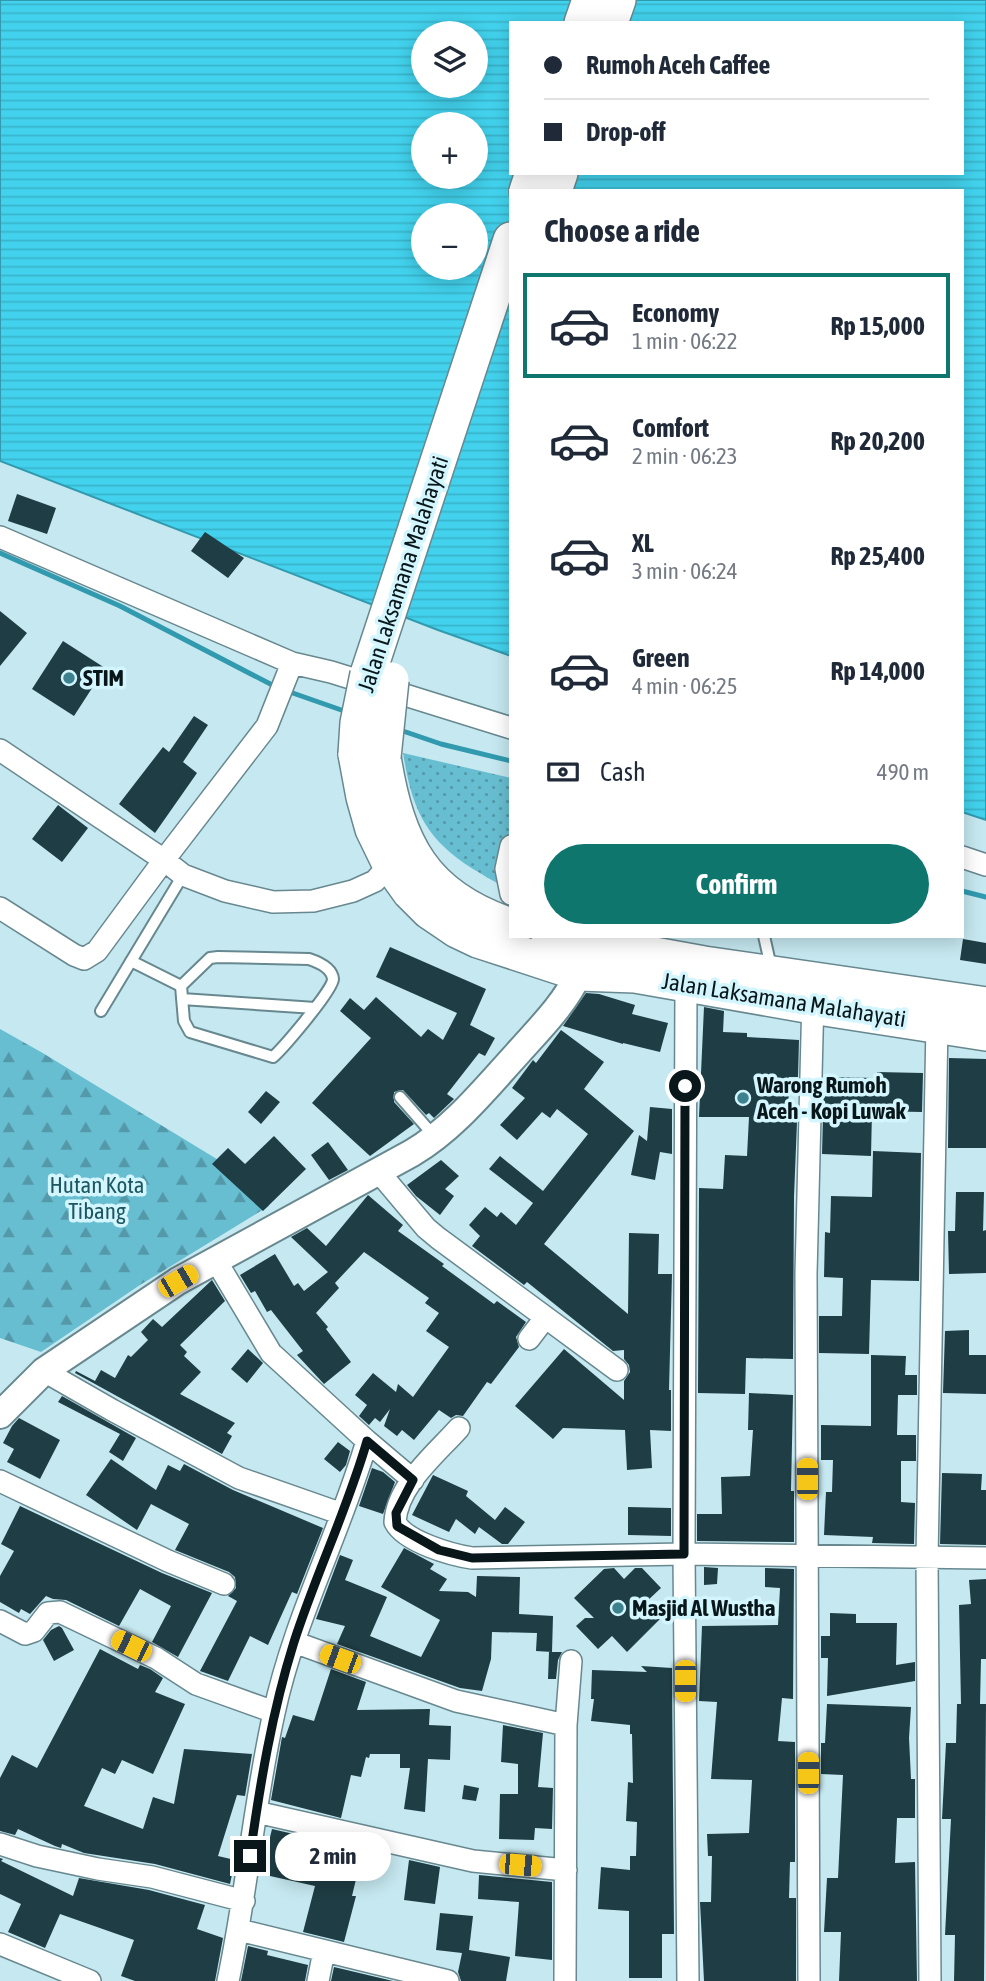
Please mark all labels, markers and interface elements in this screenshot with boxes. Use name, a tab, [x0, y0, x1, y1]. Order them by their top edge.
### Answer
map controls	[411, 21, 488, 280]
button: layers	[411, 21, 488, 98]
text: Rumoh Aceh Caffee	[586, 50, 770, 80]
button: +	[411, 112, 488, 189]
text: Drop-off	[586, 117, 666, 147]
button: −	[411, 203, 488, 280]
text: Choose a ride	[544, 212, 700, 249]
icon: car	[548, 294, 611, 357]
text: Economy	[632, 298, 719, 328]
text: Rp 15,000	[830, 311, 925, 341]
text: 1 min · 06:22	[632, 328, 738, 354]
icon: car	[548, 409, 611, 472]
text: Comfort	[632, 413, 709, 443]
text: Rp 20,200	[830, 426, 925, 456]
text: 2 min · 06:23	[632, 443, 738, 469]
street label: Jalan Laksamana Malahayati	[353, 453, 453, 695]
icon: car	[548, 524, 611, 587]
text: XL	[632, 528, 654, 558]
text: Rp 25,400	[830, 541, 925, 571]
text: 3 min · 06:24	[632, 558, 738, 584]
icon: car	[548, 639, 611, 702]
text: Green	[632, 643, 690, 673]
text: Rp 14,000	[830, 656, 925, 686]
place label: STIM	[83, 665, 124, 691]
marker: STIM	[61, 670, 77, 686]
text: 4 min · 06:25	[632, 673, 738, 699]
icon: cash	[544, 753, 582, 791]
text: Cash	[600, 757, 646, 787]
text: 490 m	[877, 759, 929, 785]
button: Confirm	[544, 844, 929, 924]
street label: Jalan Laksamana Malahayati	[660, 968, 908, 1032]
route start	[669, 1070, 701, 1102]
place label: Warong Rumoh Aceh - Kopi Luwak	[756, 1072, 907, 1124]
marker: Warong Rumoh Aceh - Kopi Luwak	[735, 1090, 751, 1106]
park label: Hutan Kota Tibang	[49, 1172, 145, 1224]
car	[155, 1261, 202, 1301]
car	[797, 1458, 818, 1500]
place label: Masjid Al Wustha	[632, 1595, 776, 1621]
marker: Masjid Al Wustha	[610, 1600, 626, 1616]
car	[108, 1627, 155, 1665]
car	[317, 1642, 364, 1676]
car	[675, 1660, 696, 1702]
car	[798, 1752, 819, 1794]
callout: 2 min	[274, 1832, 390, 1881]
route end	[234, 1840, 266, 1872]
text: 2 min	[310, 1843, 356, 1869]
car	[499, 1853, 542, 1877]

